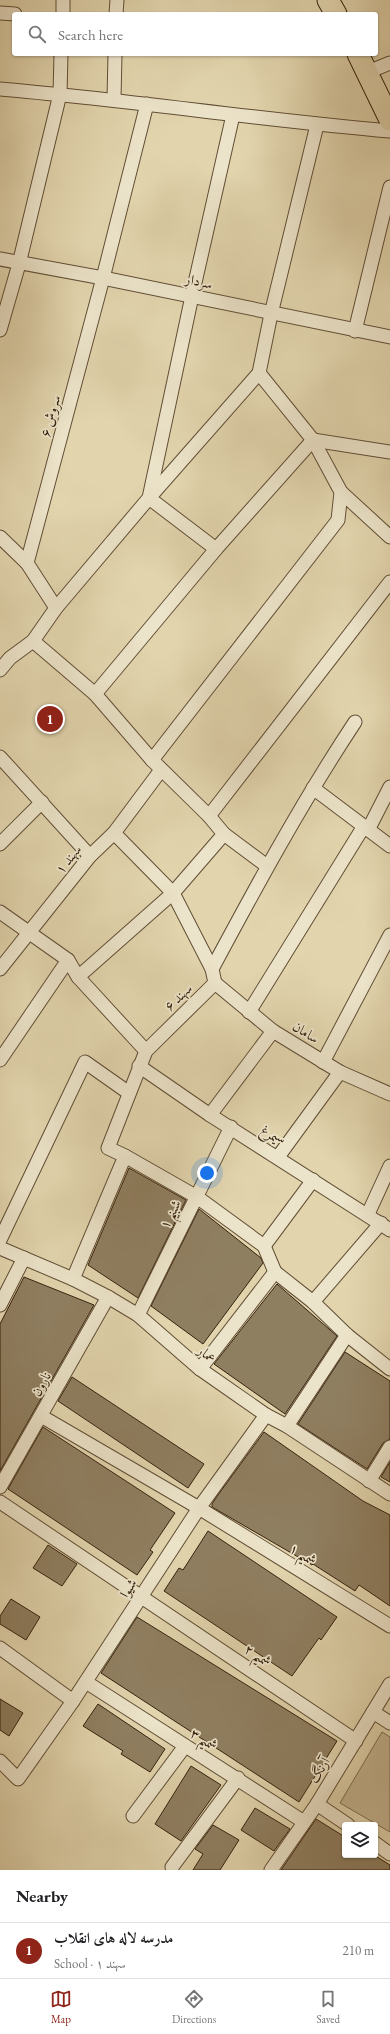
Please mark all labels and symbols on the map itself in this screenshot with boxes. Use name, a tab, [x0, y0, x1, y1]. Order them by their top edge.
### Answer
street label: سردار	[182, 269, 214, 294]
street label: سروش ۶	[36, 393, 65, 439]
pin: 1	[37, 704, 63, 734]
street label: سهند ۱	[51, 841, 86, 878]
street label: سهند ۶	[160, 979, 197, 1015]
street label: سامان	[289, 1017, 323, 1047]
street label: سیمرغ	[256, 1120, 289, 1152]
your location	[197, 1163, 217, 1183]
street label: شبنم ۱	[155, 1196, 189, 1234]
street label: عمار	[193, 1340, 220, 1367]
street label: نارون	[27, 1368, 55, 1399]
street label: شمیم ۱	[283, 1539, 320, 1573]
street label: شیوا	[115, 1575, 141, 1601]
street label: شمیم ۲	[238, 1640, 275, 1675]
street label: شمیم ۳	[184, 1724, 221, 1758]
street label: آرنگ	[304, 1752, 335, 1786]

